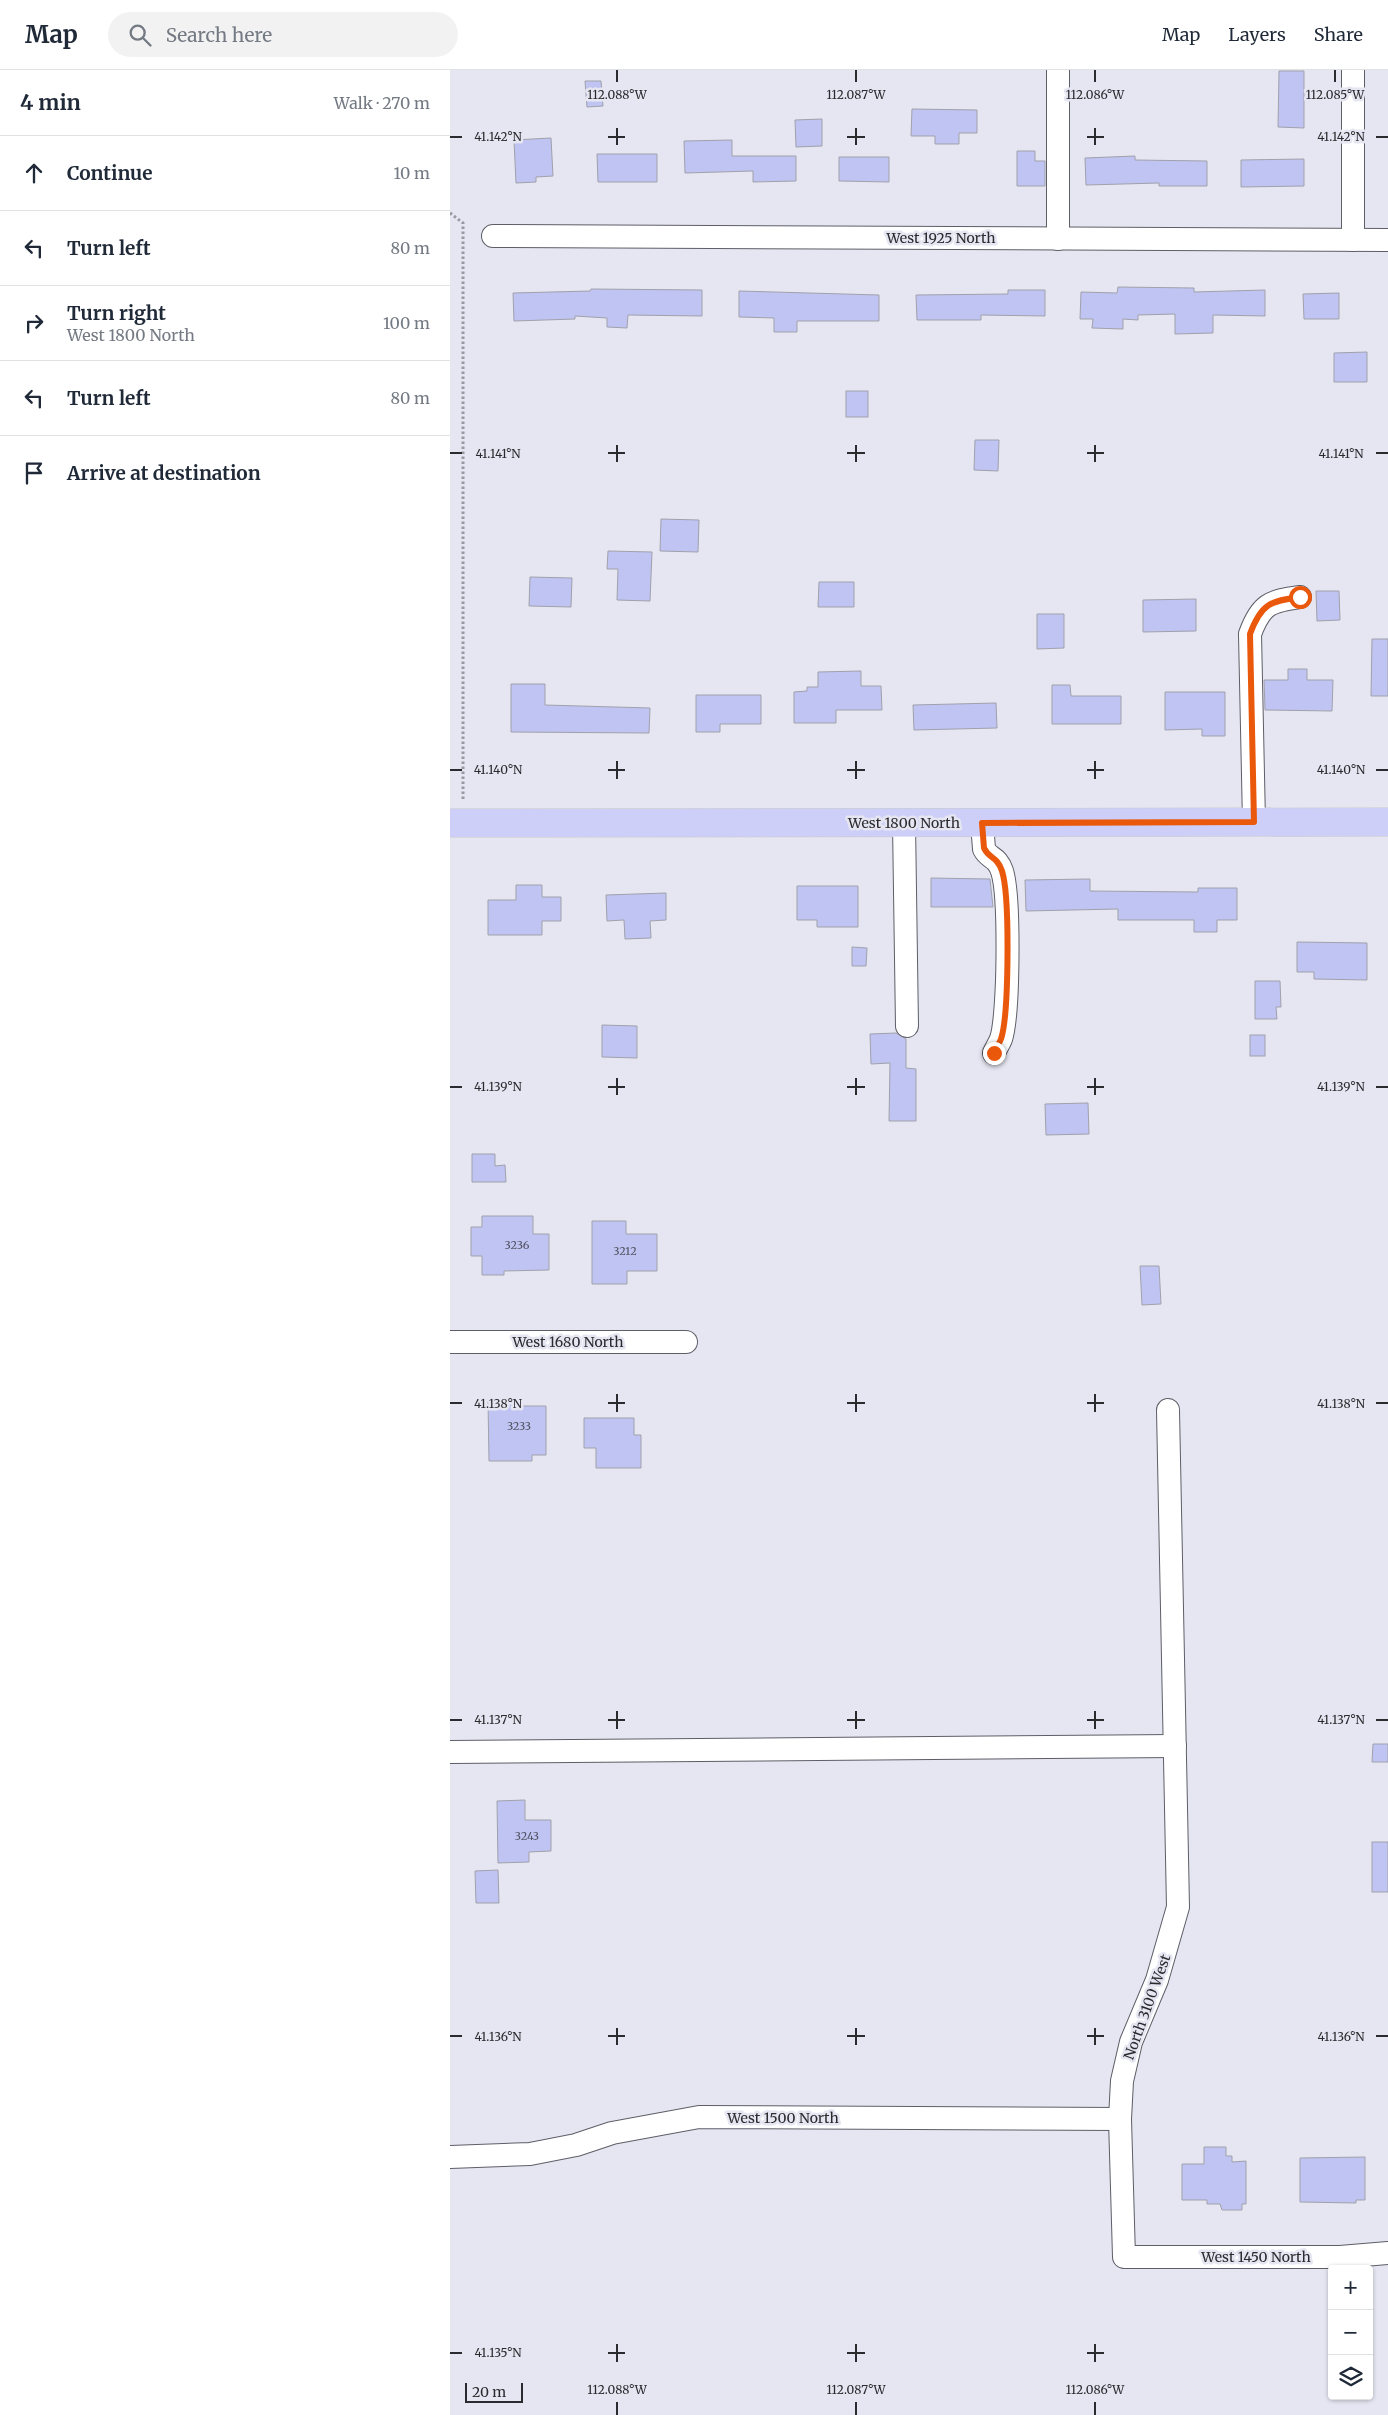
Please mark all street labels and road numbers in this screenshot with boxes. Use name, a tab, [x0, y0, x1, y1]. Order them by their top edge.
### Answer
street label: West 1925 North	[885, 229, 996, 247]
street label: West 1800 North	[847, 814, 960, 832]
street label: West 1680 North	[511, 1333, 624, 1351]
street label: North 3100 West	[1120, 1951, 1175, 2062]
street label: West 1500 North	[726, 2109, 839, 2127]
street label: West 1450 North	[1200, 2248, 1311, 2266]

